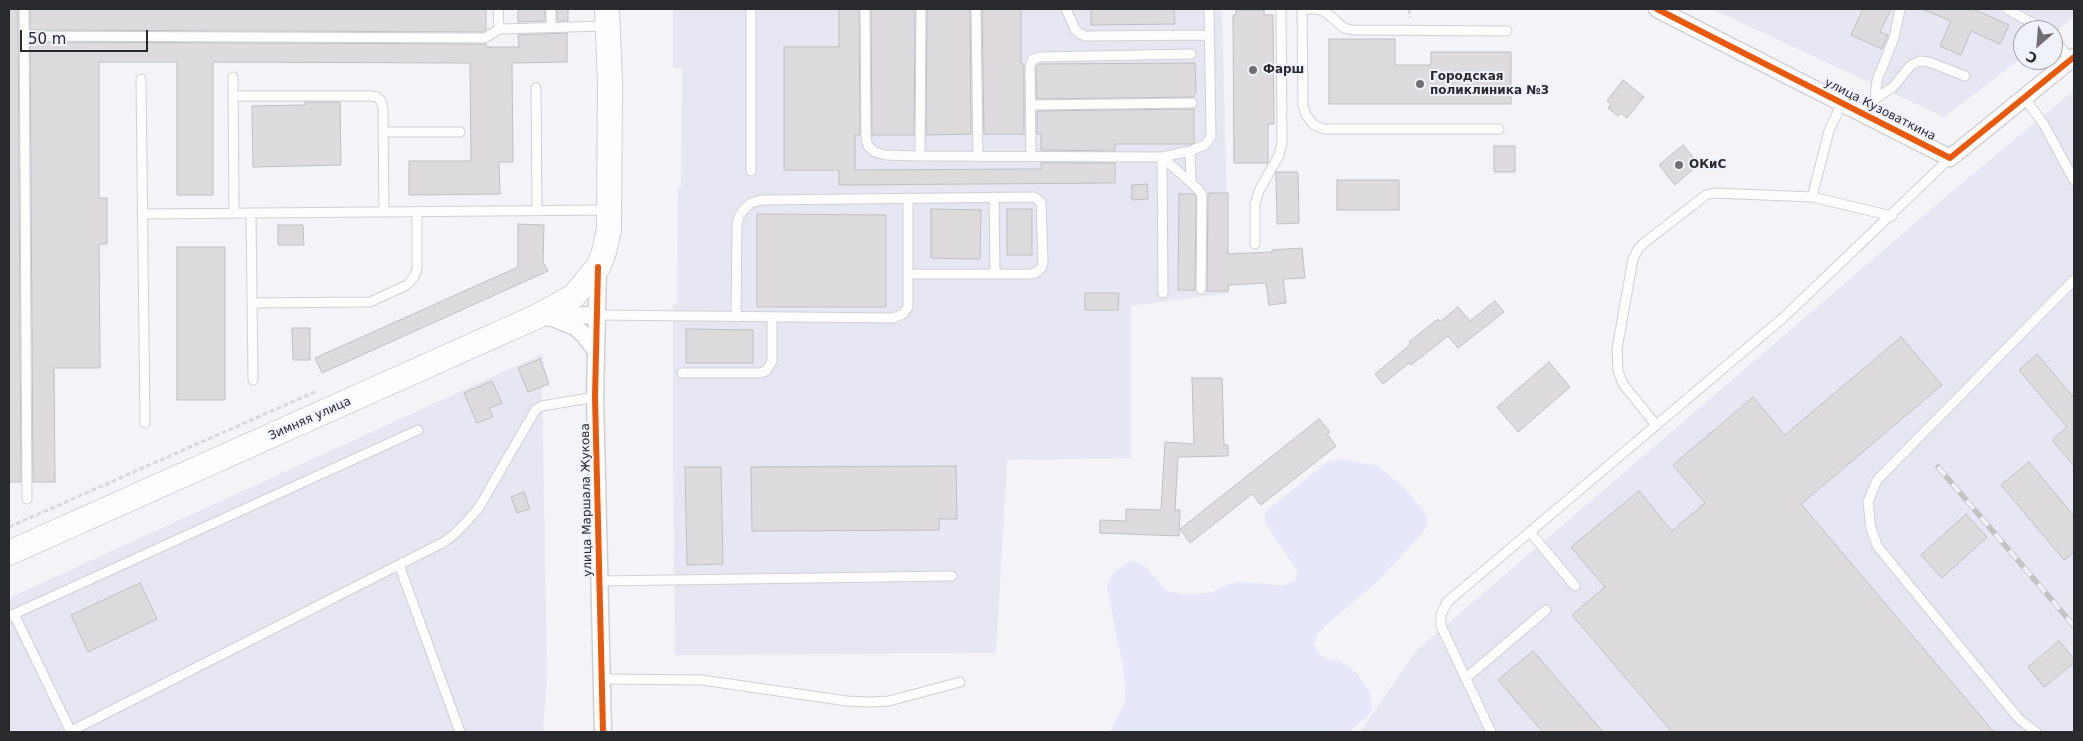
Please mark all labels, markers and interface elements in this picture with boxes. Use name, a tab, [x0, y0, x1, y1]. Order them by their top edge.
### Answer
scale bar	[22, 20, 150, 52]
north arrow	[2013, 20, 2063, 70]
text: 50 m	[28, 30, 66, 48]
text: С	[2023, 48, 2040, 67]
place label: Фарш	[1263, 63, 1304, 77]
marker: Фарш	[1247, 64, 1259, 76]
place label: Городская поликлиника №3	[1430, 70, 1549, 98]
street label: улица Кузоваткина	[1822, 76, 1938, 144]
marker: Городская поликлиника №3	[1414, 78, 1426, 90]
place label: ОКиС	[1689, 158, 1726, 172]
marker: ОКиС	[1673, 159, 1685, 171]
street label: Зимняя улица	[267, 394, 353, 444]
street label: улица Маршала Жукова	[578, 423, 596, 577]

